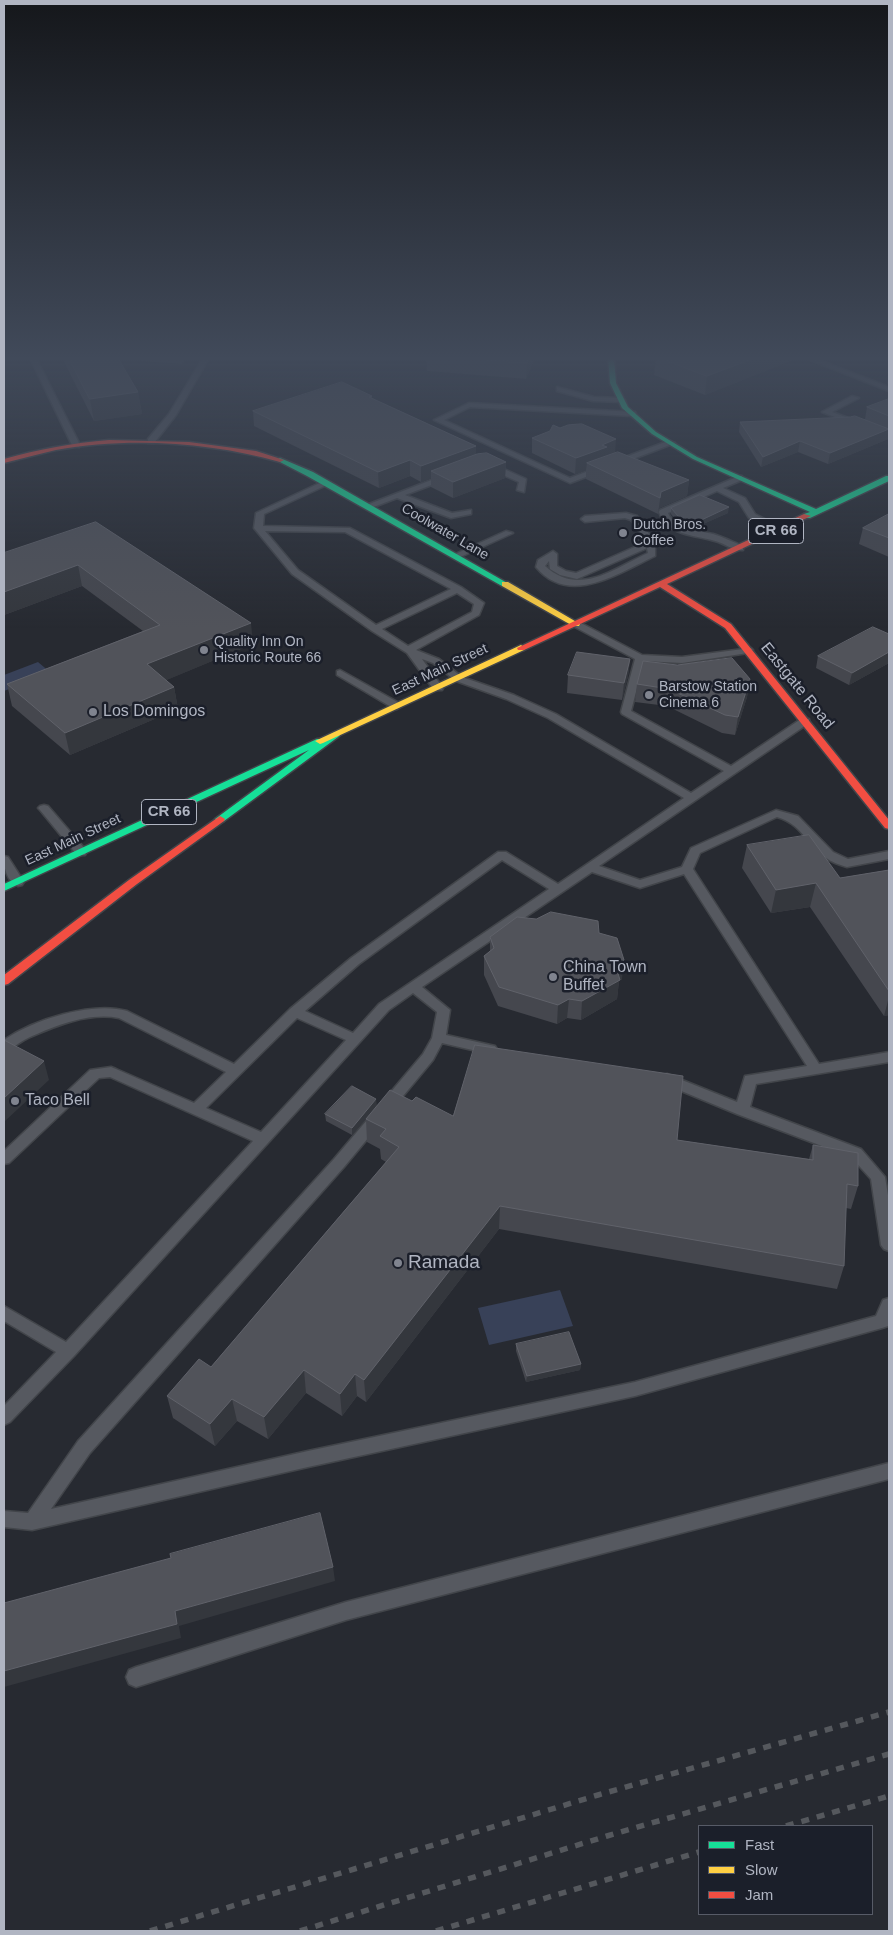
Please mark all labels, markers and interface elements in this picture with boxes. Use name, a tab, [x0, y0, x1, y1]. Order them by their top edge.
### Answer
street label: Coolwater Lane	[398, 500, 492, 564]
place label: Dutch Bros. Coffee	[633, 517, 706, 550]
road number: CR 66	[748, 518, 804, 544]
marker: Dutch Bros. Coffee	[617, 527, 629, 539]
place label: Quality Inn On Historic Route 66	[214, 634, 321, 666]
street label: Eastgate Road	[756, 639, 838, 733]
street label: East Main Street	[390, 641, 490, 699]
marker: Quality Inn On Historic Route 66	[198, 644, 210, 656]
place label: Barstow Station Cinema 6	[659, 679, 757, 712]
marker: Barstow Station Cinema 6	[643, 689, 655, 701]
place label: Los Domingos	[103, 702, 205, 722]
marker: Los Domingos	[87, 706, 99, 718]
road number: CR 66	[142, 800, 196, 824]
street label: East Main Street	[23, 811, 123, 869]
place label: China Town Buffet	[563, 958, 647, 996]
marker: China Town Buffet	[547, 971, 559, 983]
place label: Taco Bell	[25, 1091, 90, 1111]
marker: Taco Bell	[9, 1095, 21, 1107]
place label: Ramada	[408, 1252, 480, 1274]
marker: Ramada	[392, 1257, 404, 1269]
legend	[698, 1825, 873, 1915]
text: Fast	[745, 1836, 774, 1853]
text: Slow	[745, 1861, 778, 1878]
text: Jam	[745, 1886, 773, 1903]

